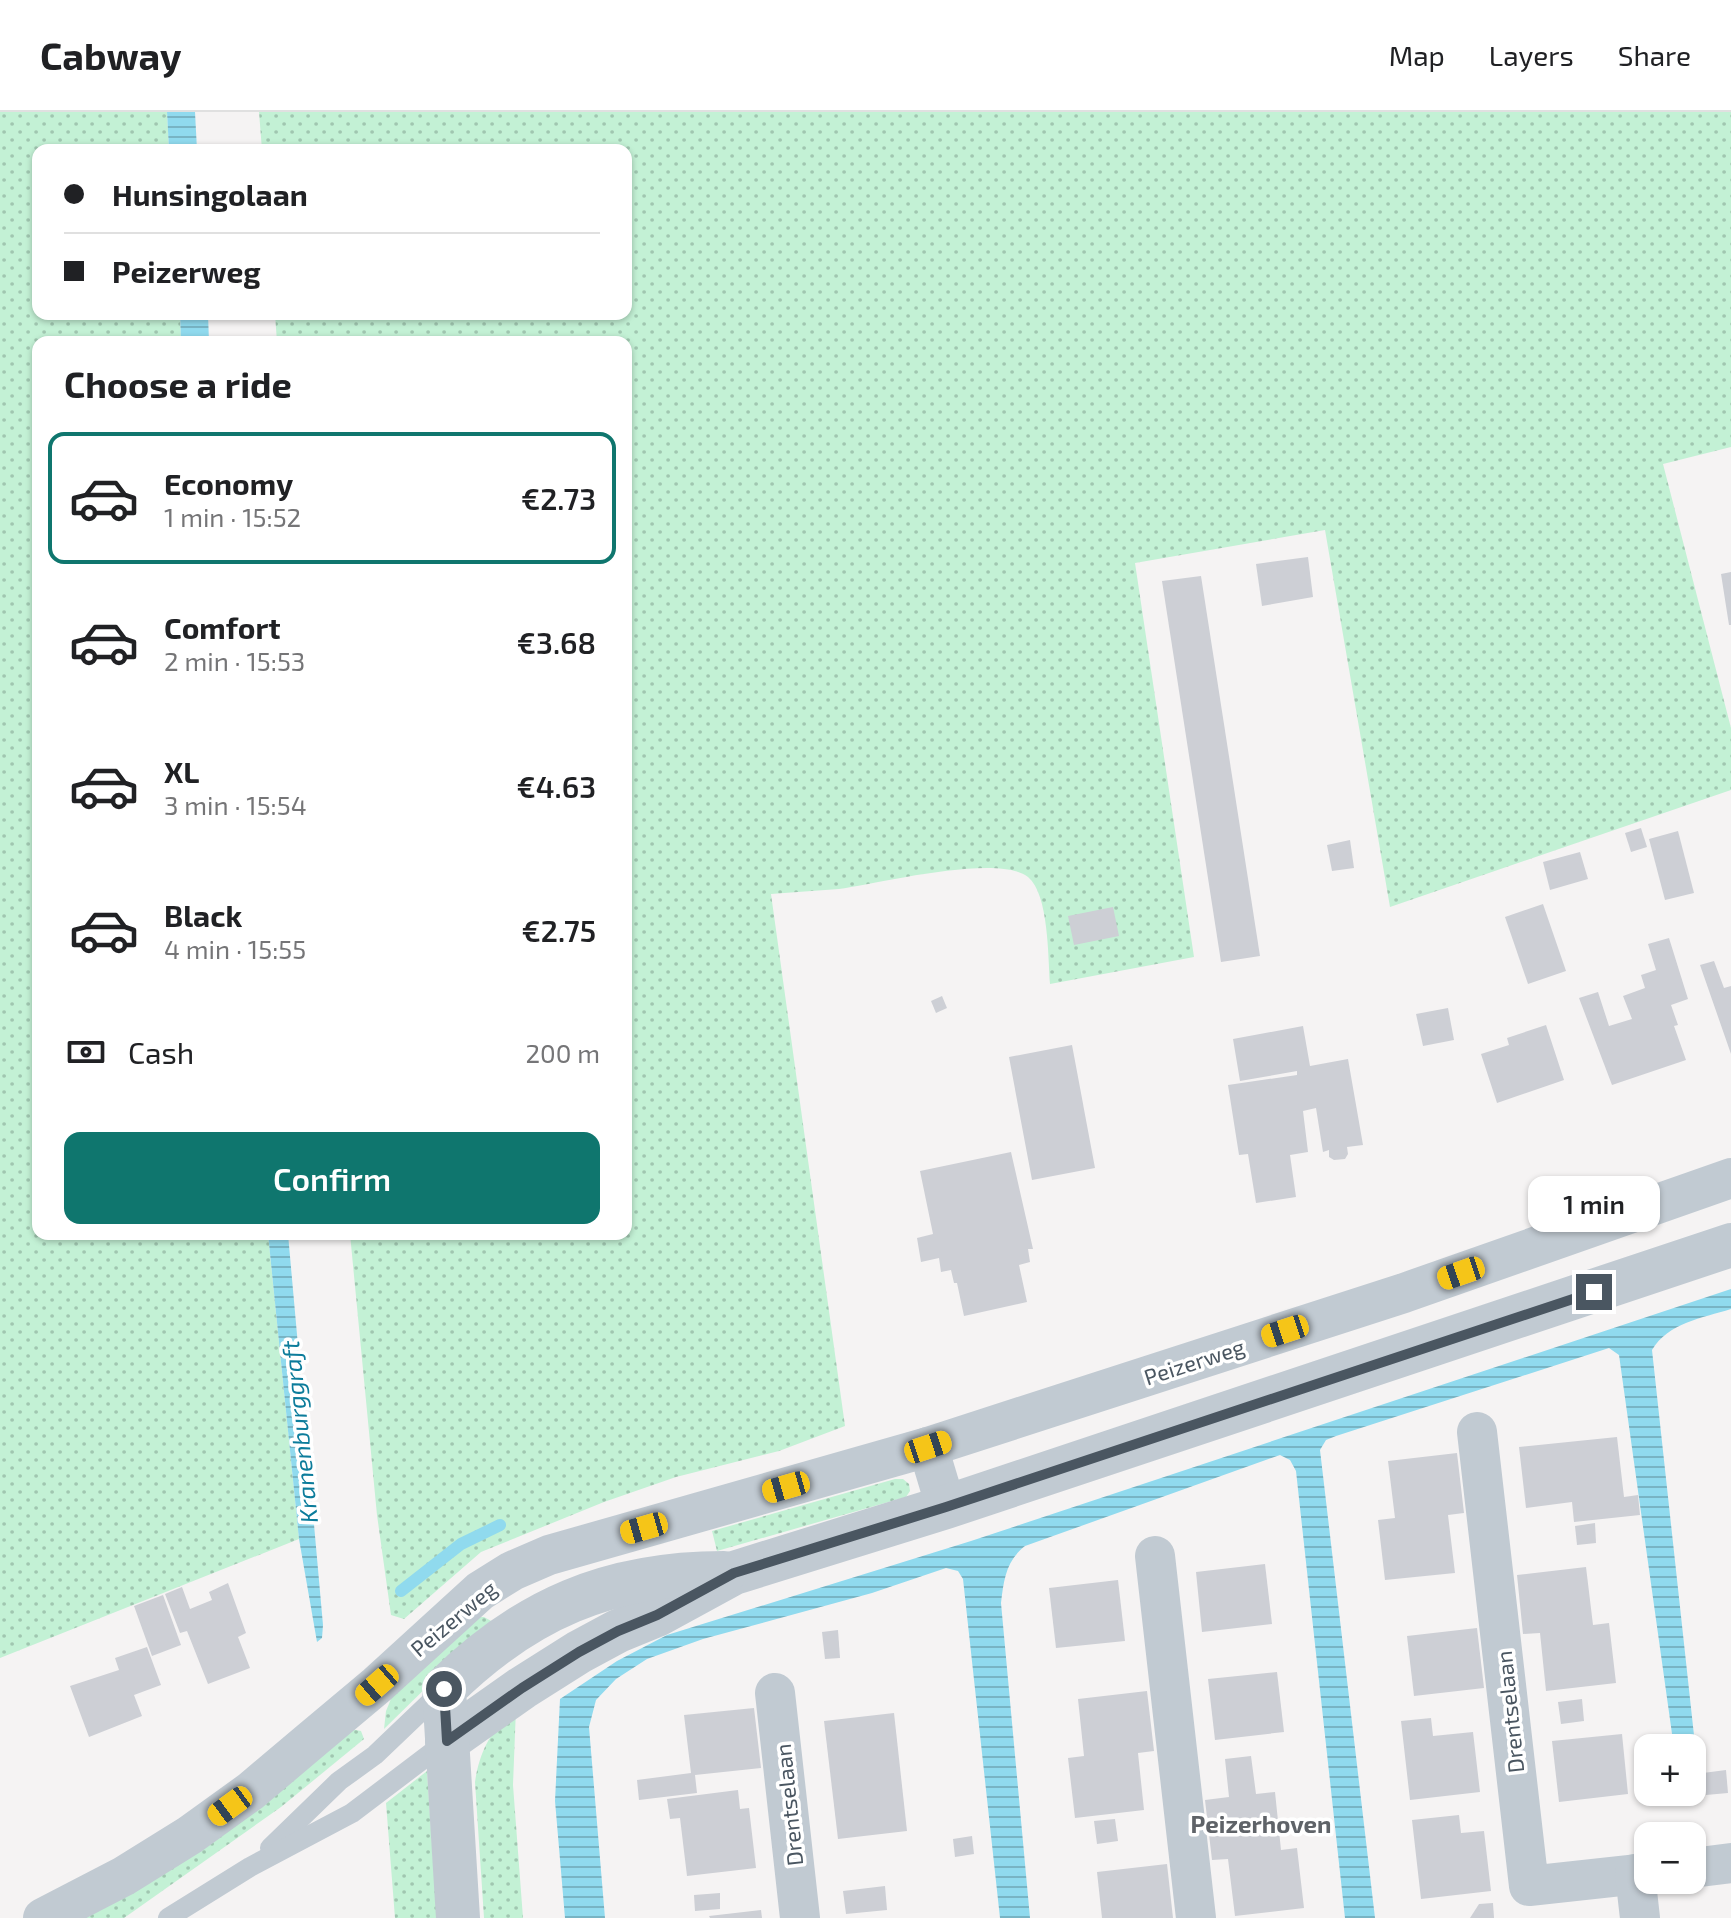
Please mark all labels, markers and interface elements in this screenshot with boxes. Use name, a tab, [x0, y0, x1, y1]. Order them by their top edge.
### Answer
text: Cabway	[40, 32, 182, 78]
text: Map	[1389, 38, 1445, 72]
text: Layers	[1489, 38, 1574, 72]
text: Share	[1618, 38, 1691, 72]
text: Hunsingolaan	[112, 176, 308, 212]
text: Peizerweg	[112, 253, 261, 289]
text: Choose a ride	[64, 362, 292, 405]
icon: car	[68, 462, 140, 534]
text: Economy	[164, 465, 293, 501]
text: €2.73	[521, 480, 596, 516]
text: 1 min · 15:52	[164, 501, 301, 532]
icon: car	[68, 606, 140, 678]
text: Comfort	[164, 609, 281, 645]
text: €3.68	[517, 624, 596, 660]
text: 2 min · 15:53	[164, 645, 305, 676]
icon: car	[68, 750, 140, 822]
text: XL	[164, 753, 199, 789]
text: €4.63	[517, 768, 596, 804]
text: 3 min · 15:54	[164, 789, 307, 820]
icon: car	[68, 894, 140, 966]
text: Black	[164, 897, 242, 933]
text: €2.75	[522, 912, 596, 948]
text: 4 min · 15:55	[164, 933, 306, 964]
icon: cash	[64, 1030, 108, 1074]
text: Cash	[128, 1034, 194, 1070]
text: 200 m	[525, 1037, 600, 1068]
button: Confirm	[64, 1132, 600, 1224]
callout: 1 min	[1528, 1176, 1660, 1232]
text: 1 min	[1563, 1188, 1625, 1219]
car	[1434, 1254, 1488, 1292]
route end	[1576, 1274, 1612, 1310]
car	[1258, 1312, 1312, 1350]
street label: Peizerweg	[1140, 1333, 1248, 1389]
water label: Kranenburggraft	[275, 1338, 323, 1525]
car	[901, 1428, 955, 1466]
car	[760, 1469, 812, 1505]
car	[618, 1510, 670, 1546]
street label: Peizerweg	[405, 1575, 501, 1661]
street label: Drentselaan	[1490, 1650, 1528, 1774]
car	[351, 1660, 403, 1710]
route start	[426, 1671, 462, 1707]
map controls	[1634, 1734, 1706, 1894]
button: +	[1634, 1734, 1706, 1806]
street label: Drentselaan	[769, 1743, 807, 1867]
car	[204, 1782, 256, 1830]
district label: Peizerhoven	[1191, 1809, 1331, 1838]
button: −	[1634, 1822, 1706, 1894]

